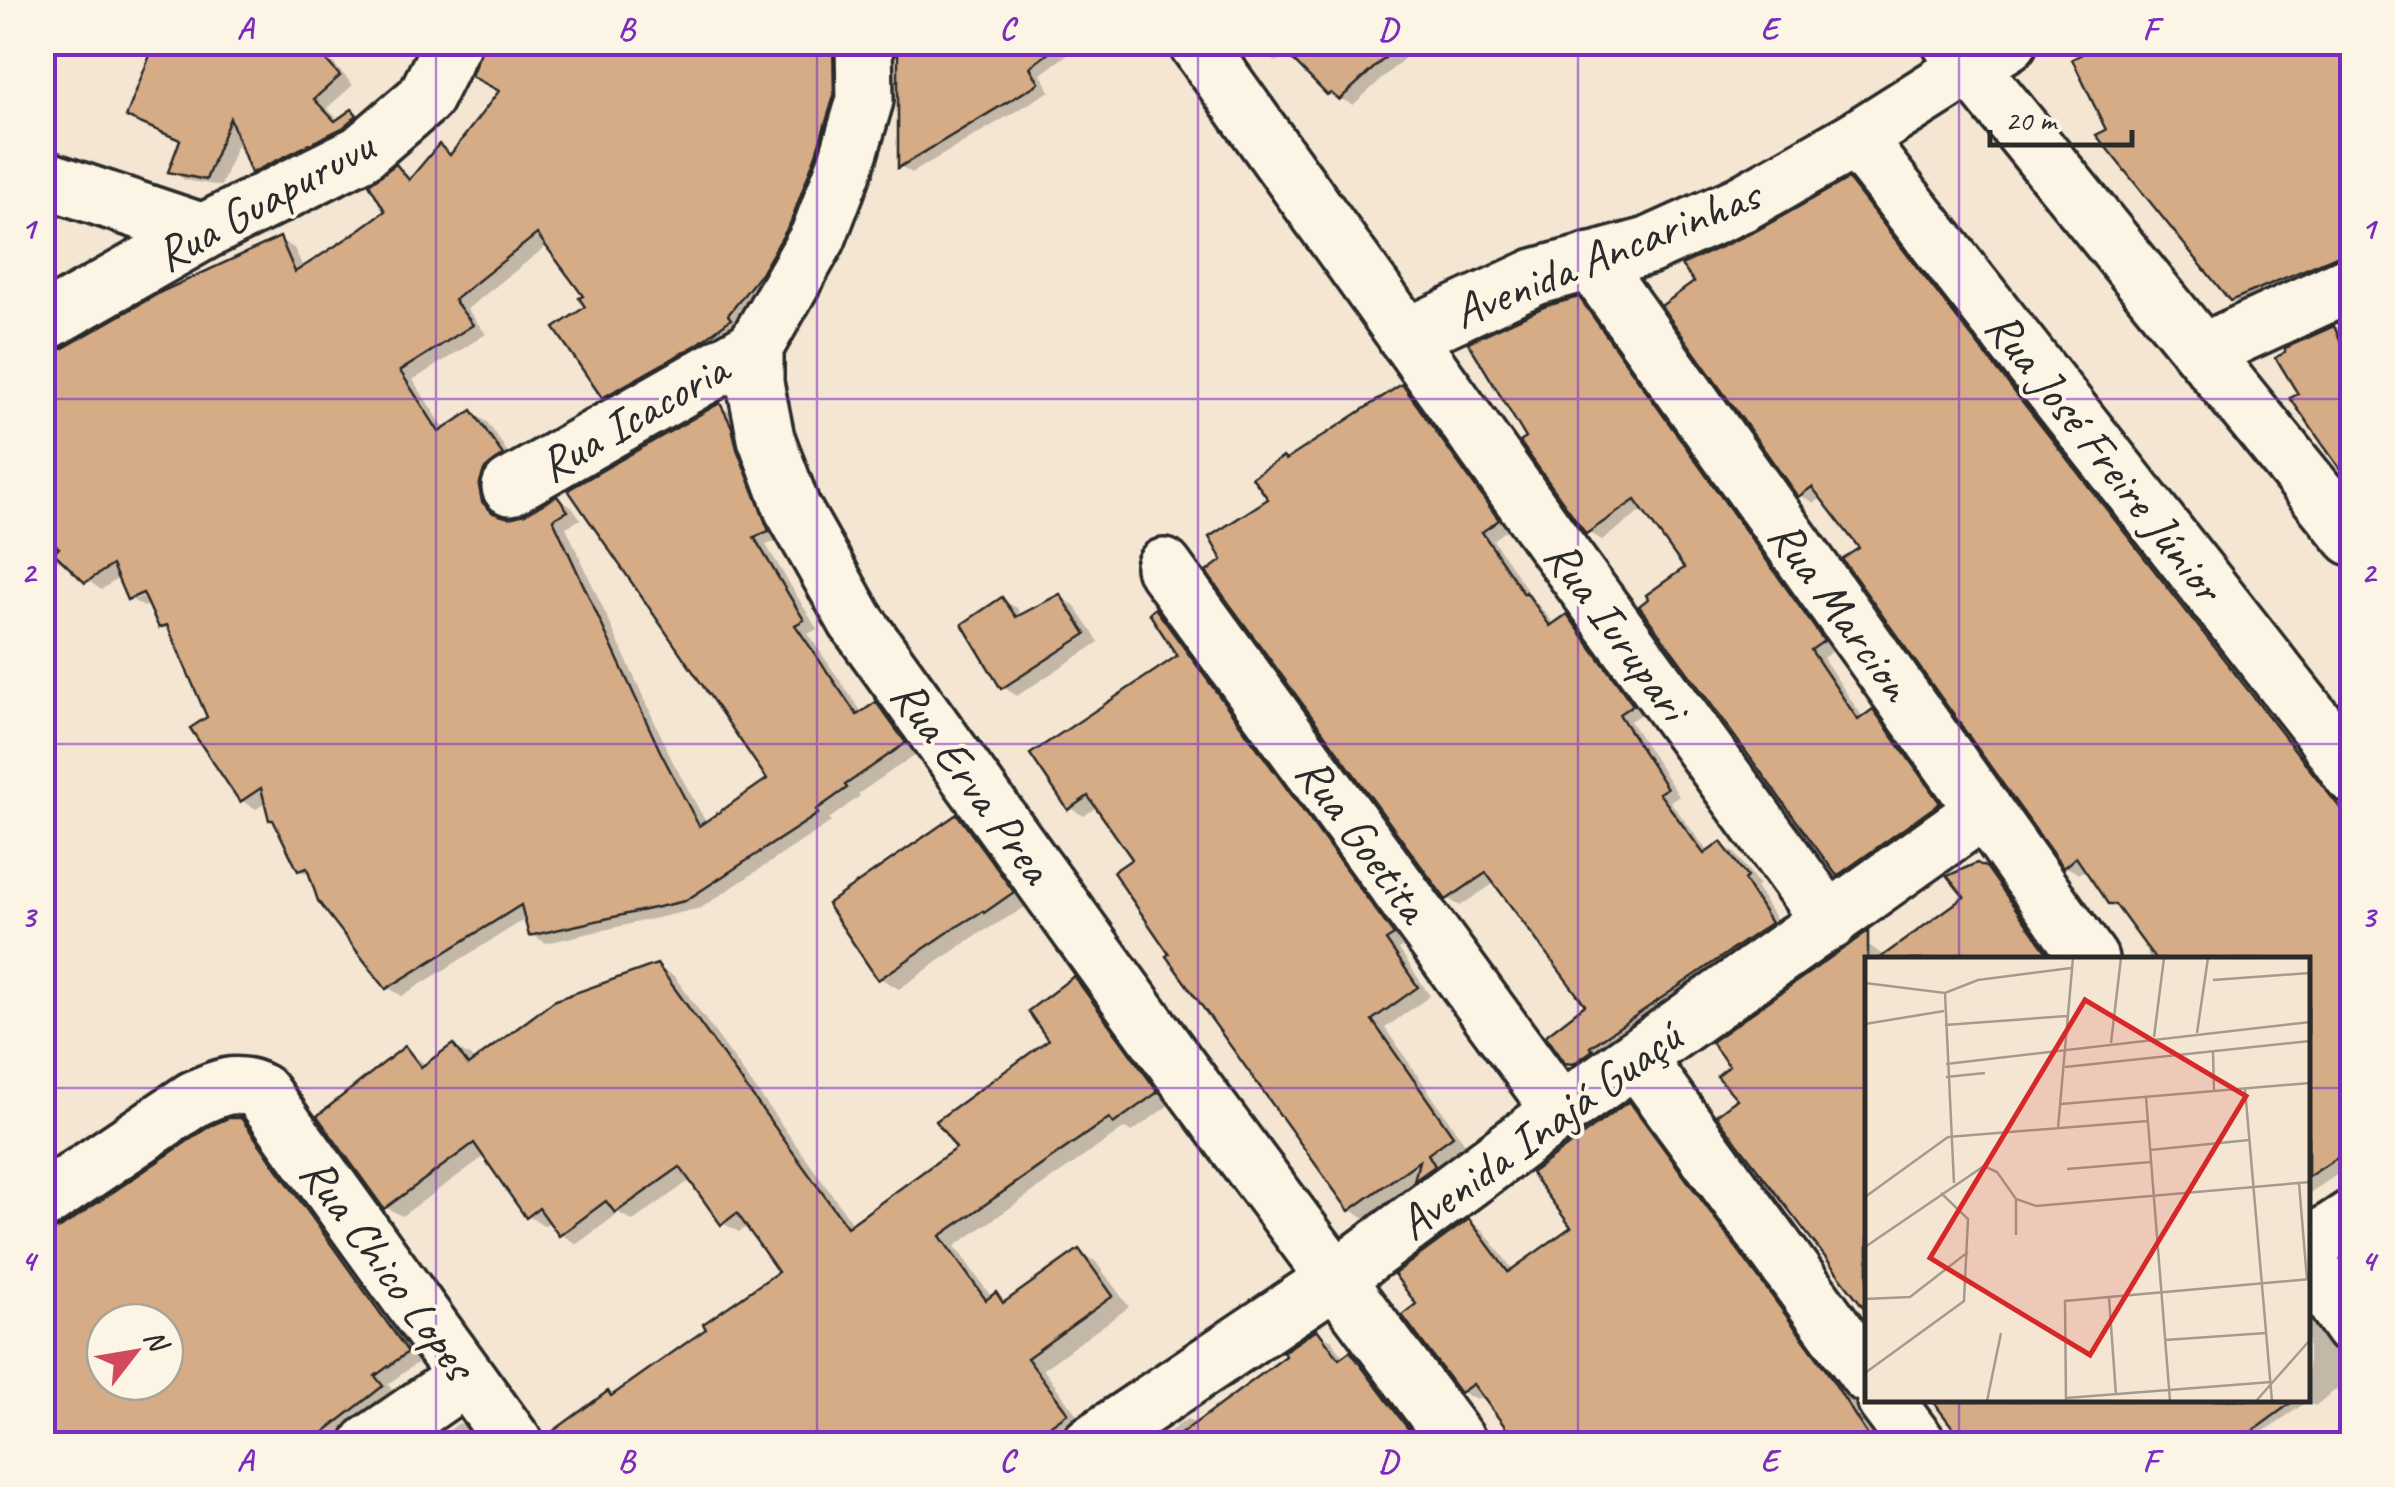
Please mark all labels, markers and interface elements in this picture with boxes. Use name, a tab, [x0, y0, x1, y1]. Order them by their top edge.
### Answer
text: A	[237, 8, 256, 49]
text: B	[618, 8, 637, 49]
text: C	[999, 8, 1019, 49]
text: D	[1379, 8, 1401, 49]
text: E	[1760, 8, 1782, 49]
text: F	[2143, 8, 2165, 49]
scale bar	[1990, 85, 2132, 147]
text: 20 m	[2005, 101, 2058, 139]
street label: Rua Guapuruvu	[144, 114, 386, 284]
street label: Avenida Ancarinhas	[1444, 163, 1771, 342]
text: 1	[21, 207, 39, 248]
text: 1	[2361, 207, 2379, 248]
street label: Rua José Freire Júnior	[1973, 298, 2240, 617]
street label: Rua Icacoria	[528, 337, 742, 495]
street label: Rua Marcion	[1755, 508, 1928, 714]
street label: Rua Iurupari	[1531, 528, 1706, 737]
text: 2	[21, 552, 38, 593]
text: 2	[2361, 552, 2378, 593]
street label: Rua Erva Prea	[878, 667, 1068, 897]
street label: Rua Goetita	[1283, 745, 1446, 937]
text: 3	[21, 896, 38, 937]
text: 3	[2361, 896, 2378, 937]
inset map	[1865, 957, 2310, 1402]
street label: Avenida Inajá Guaçú	[1386, 1005, 1696, 1253]
street label: Rua Chico Lopes	[287, 1145, 491, 1395]
text: 4	[21, 1240, 39, 1281]
text: 4	[2361, 1240, 2379, 1281]
north arrow	[85, 1302, 185, 1402]
text: N	[137, 1323, 178, 1360]
text: A	[237, 1440, 256, 1481]
text: B	[618, 1440, 637, 1481]
text: C	[999, 1440, 1019, 1481]
text: D	[1379, 1440, 1401, 1481]
text: E	[1760, 1440, 1782, 1481]
text: F	[2143, 1440, 2165, 1481]

